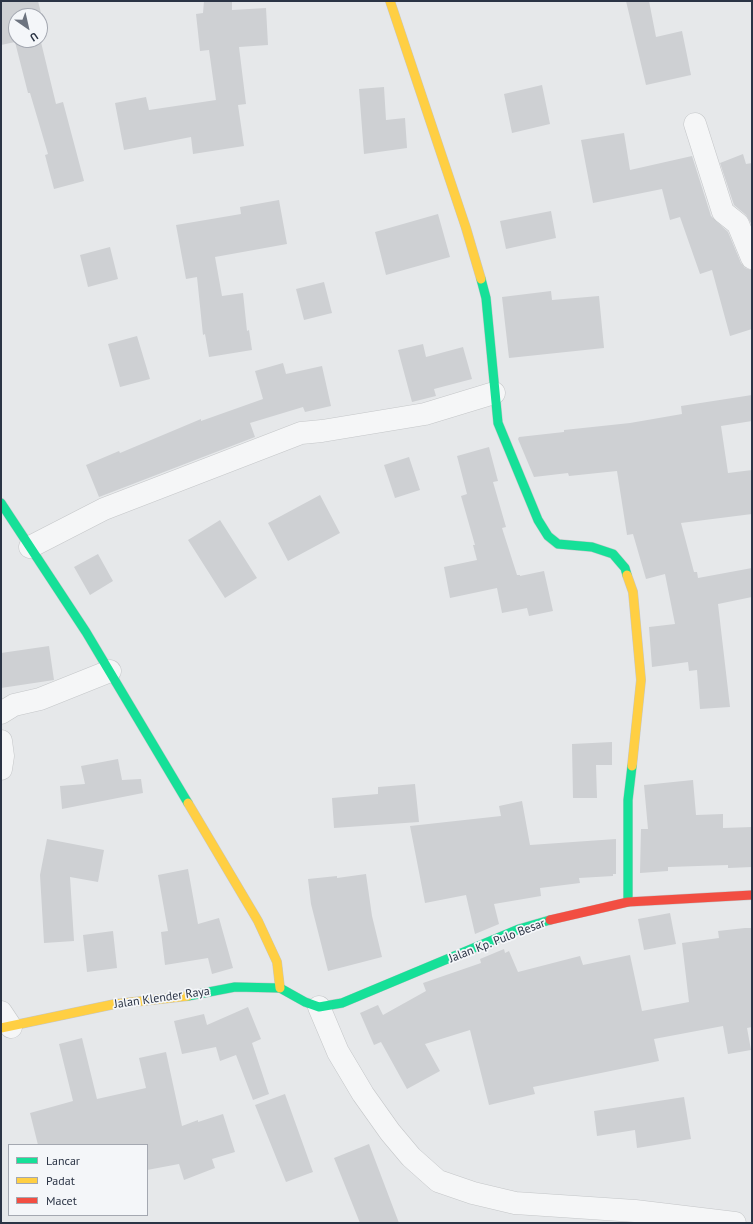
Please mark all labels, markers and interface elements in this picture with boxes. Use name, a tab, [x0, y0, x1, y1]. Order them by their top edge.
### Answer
north arrow	[8, 8, 48, 48]
text: U	[27, 29, 41, 45]
street label: Jalan Kp. Pulo Besar	[447, 916, 547, 966]
street label: Jalan Klender Raya	[113, 984, 211, 1012]
legend	[8, 1144, 148, 1216]
text: Lancar	[46, 1153, 80, 1168]
text: Padat	[46, 1173, 75, 1188]
text: Macet	[46, 1193, 77, 1208]

